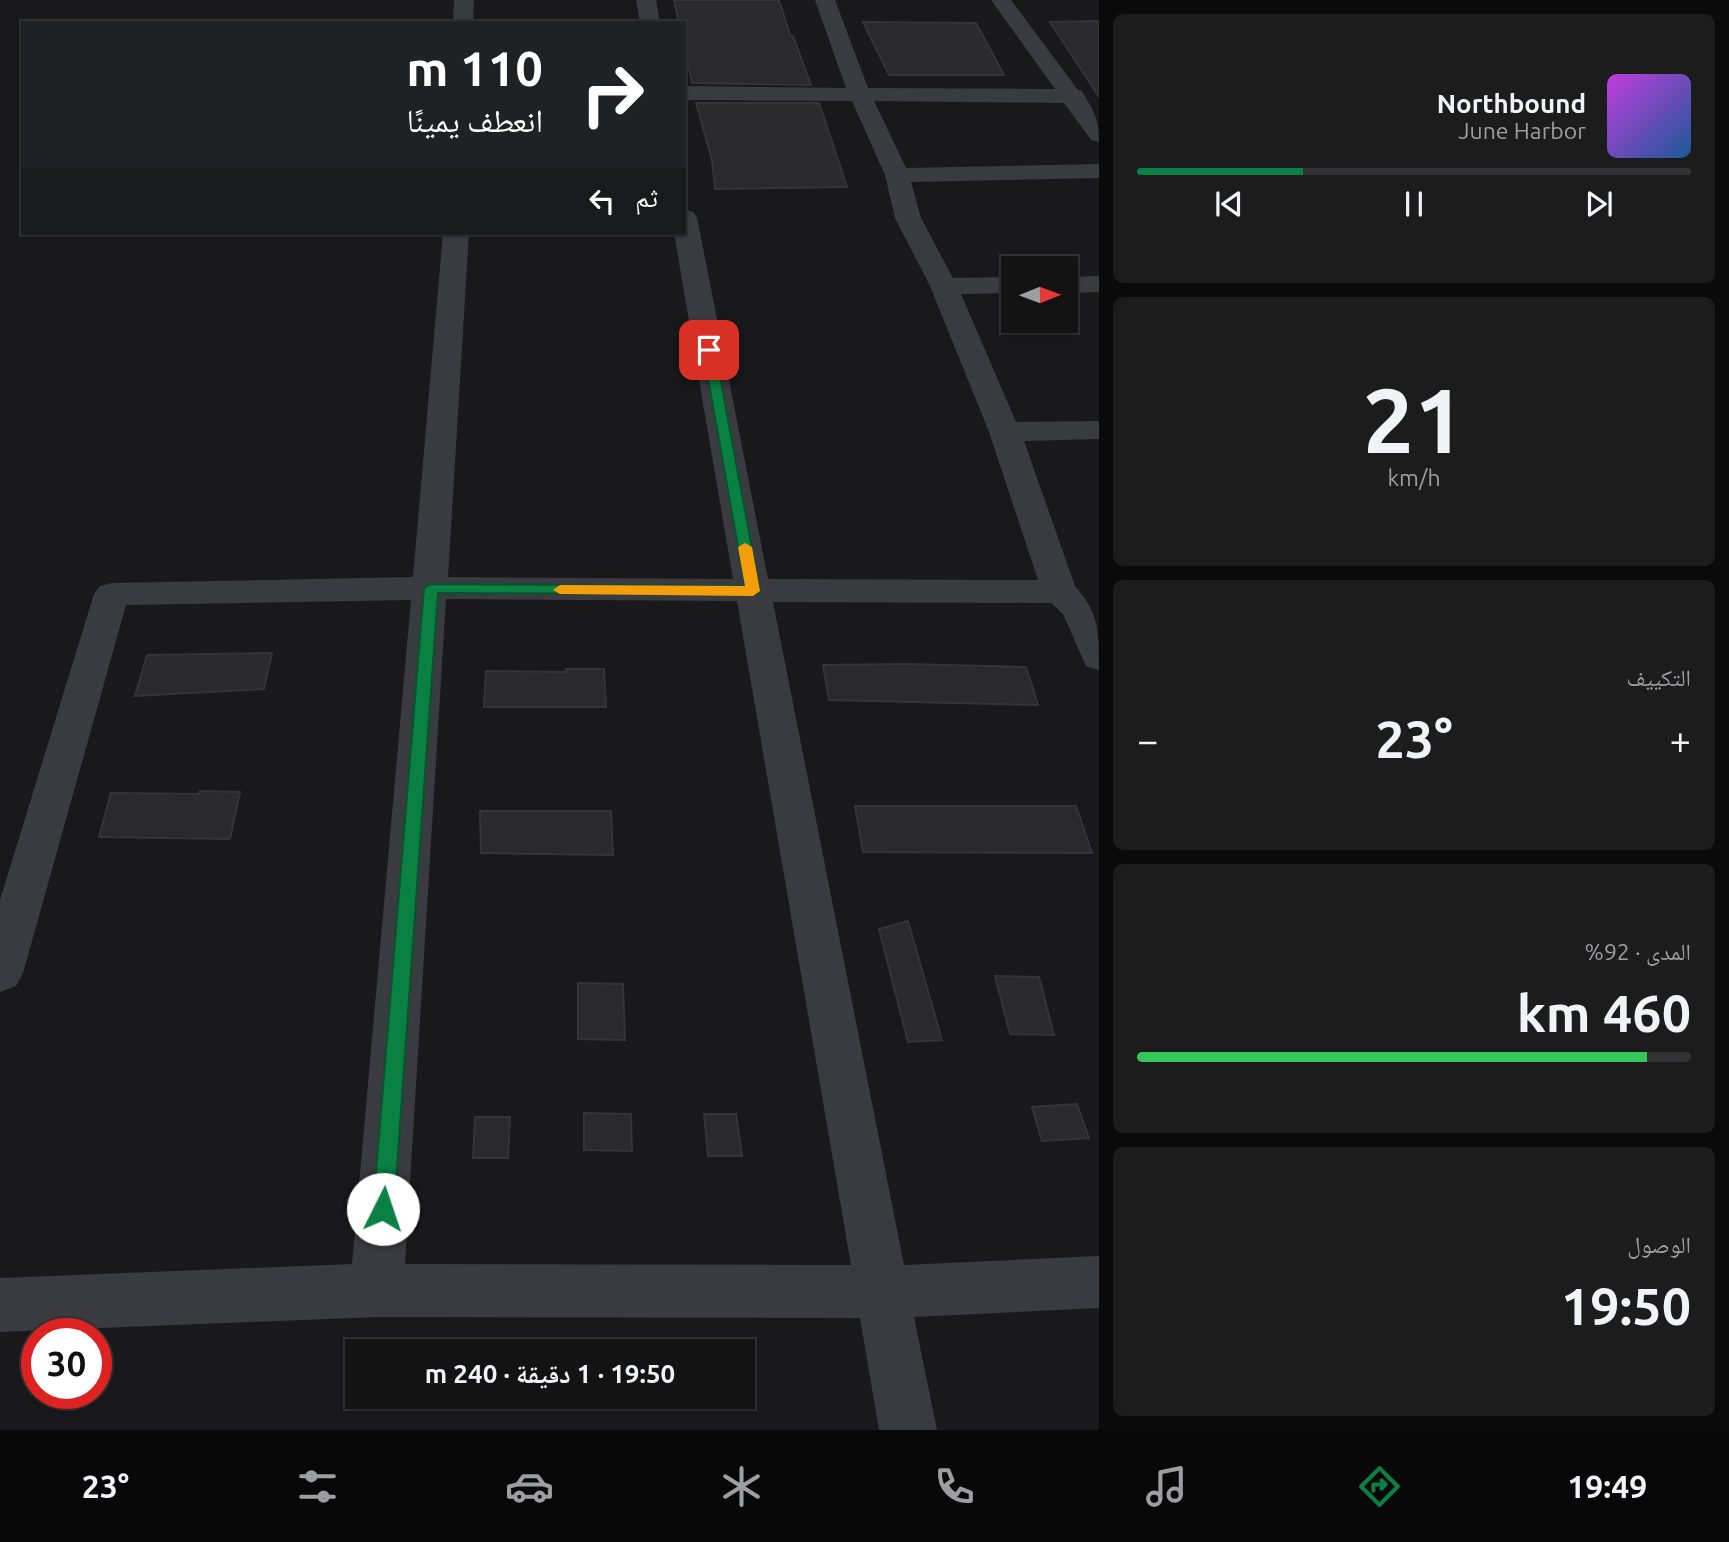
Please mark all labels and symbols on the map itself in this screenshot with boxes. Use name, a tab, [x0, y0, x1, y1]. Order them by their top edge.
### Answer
north arrow	[1001, 256, 1078, 332]
pin	[679, 320, 739, 380]
position arrow	[346, 1172, 420, 1246]
speed limit sign: 30	[21, 1318, 112, 1409]

